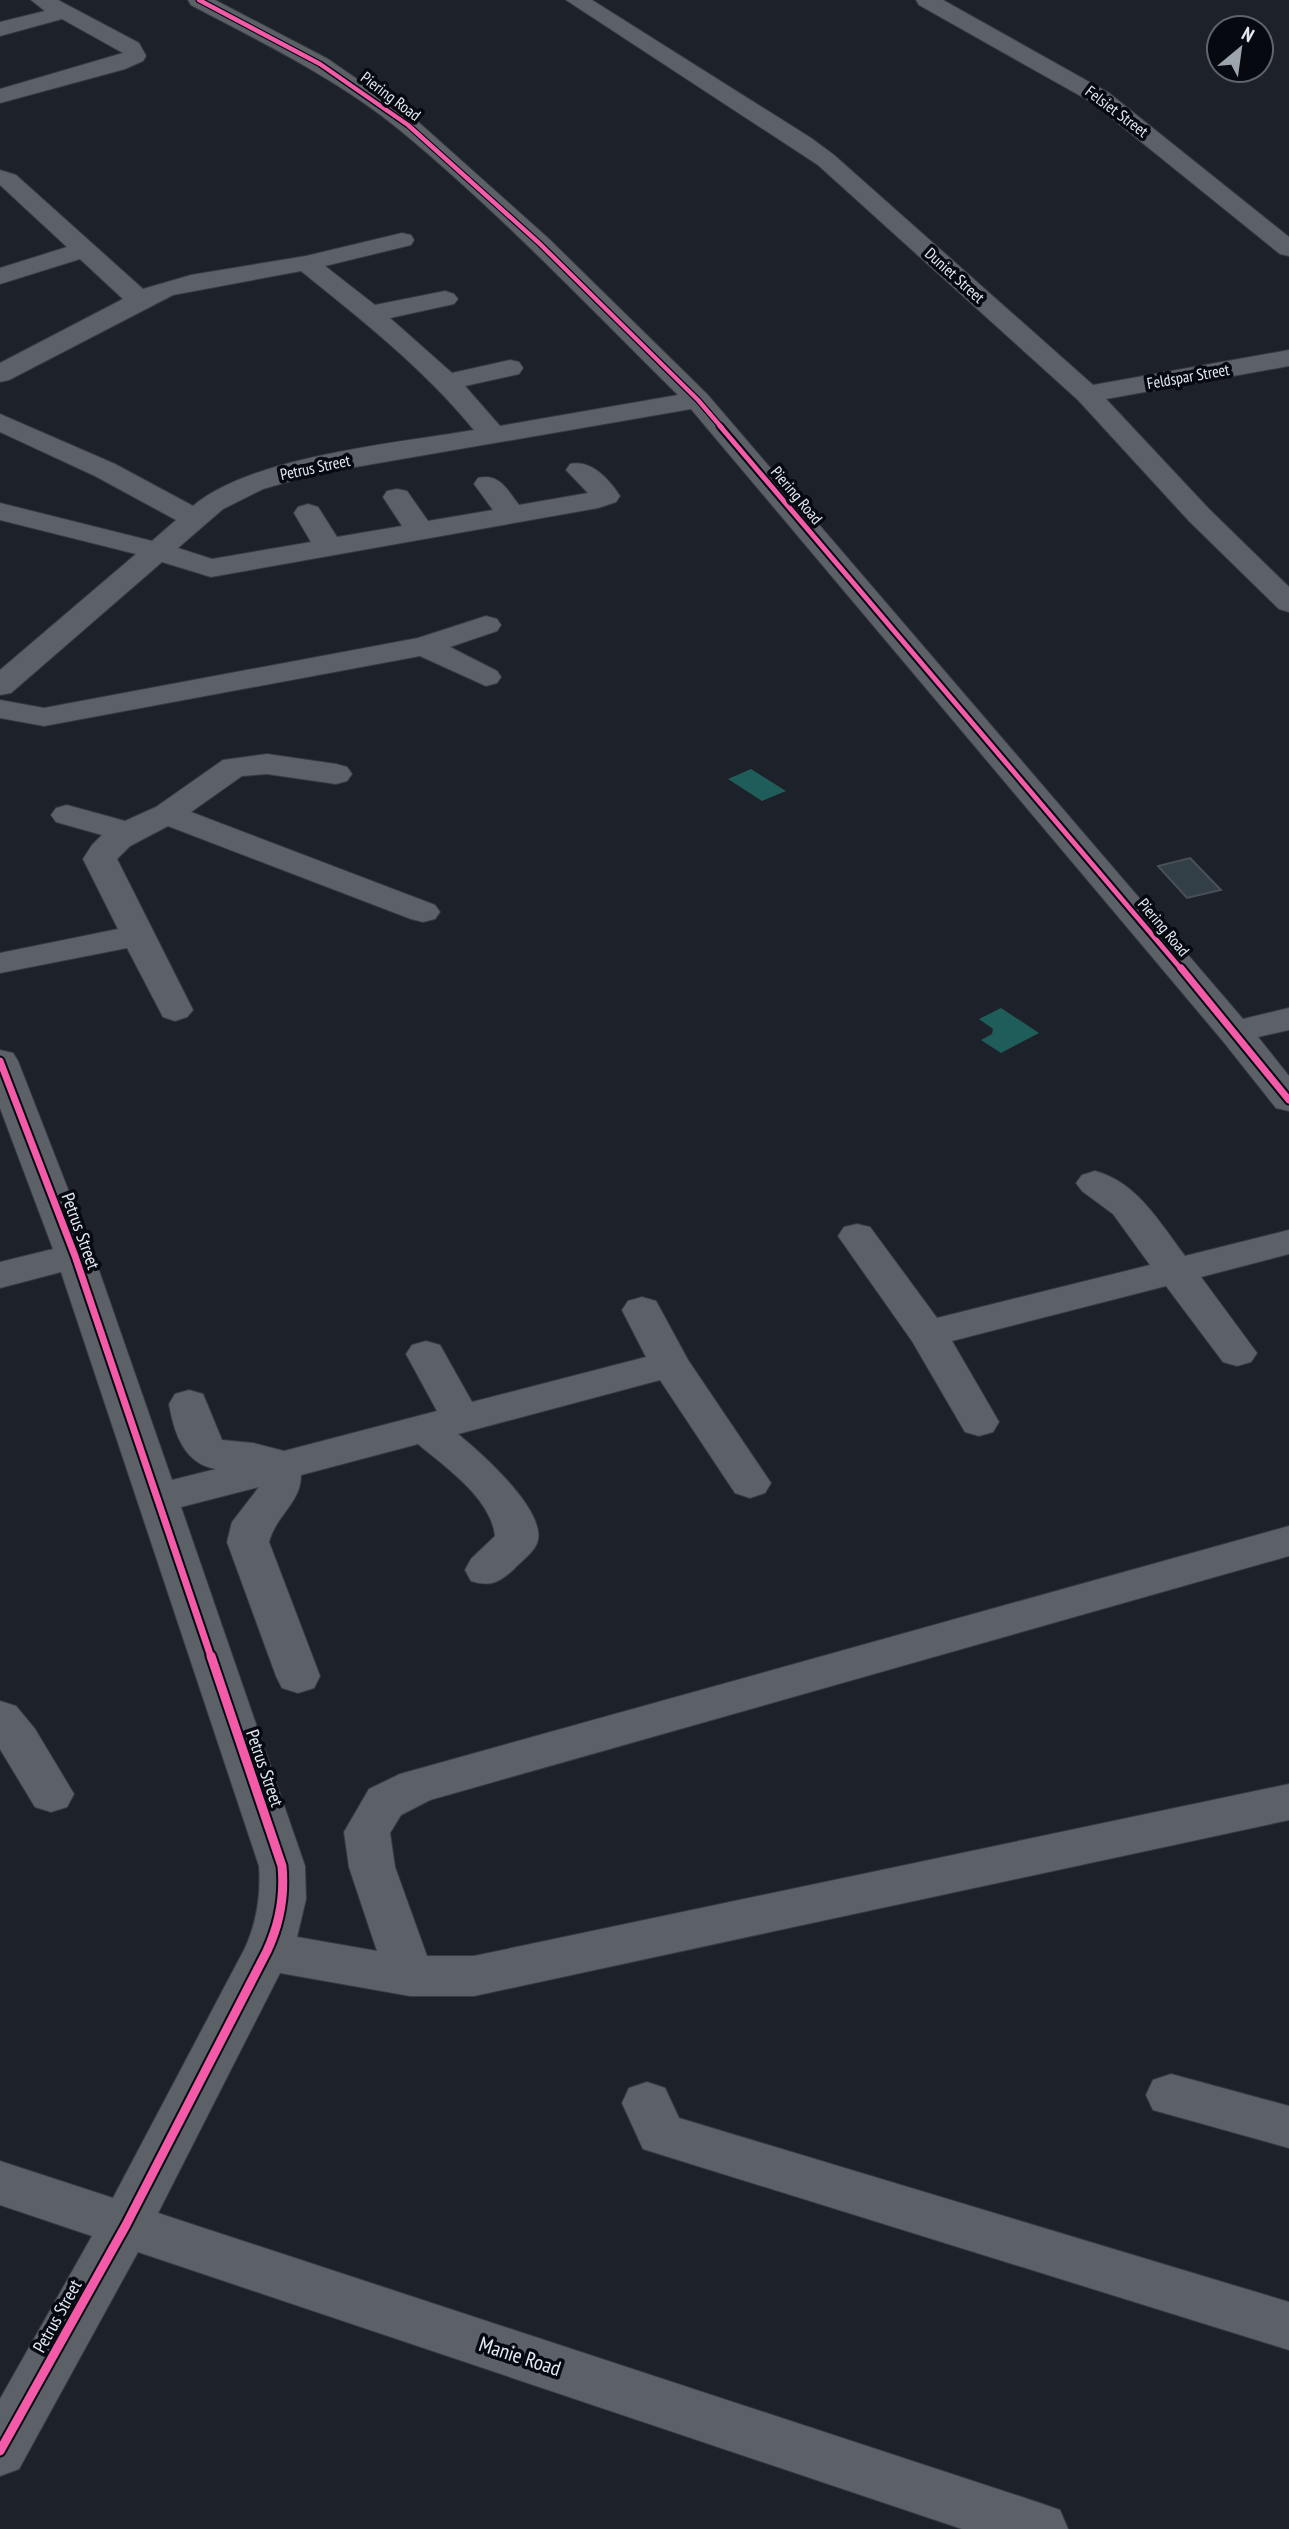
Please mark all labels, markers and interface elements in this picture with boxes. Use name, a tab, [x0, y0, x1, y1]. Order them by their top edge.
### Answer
north arrow	[1205, 14, 1275, 84]
text: N	[1238, 21, 1259, 47]
street label: Piering Road	[357, 67, 425, 125]
street label: Felsiet Street	[1082, 81, 1153, 141]
street label: Duniet Street	[921, 243, 989, 307]
street label: Feldspar Street	[1145, 359, 1231, 393]
street label: Petrus Street	[278, 450, 352, 484]
street label: Piering Road	[767, 462, 827, 528]
street label: Piering Road	[1134, 894, 1194, 960]
street label: Petrus Street	[57, 1190, 105, 1273]
street label: Petrus Street	[241, 1726, 289, 1810]
street label: Petrus Street	[28, 2275, 86, 2357]
street label: Manie Road	[476, 2330, 564, 2382]

